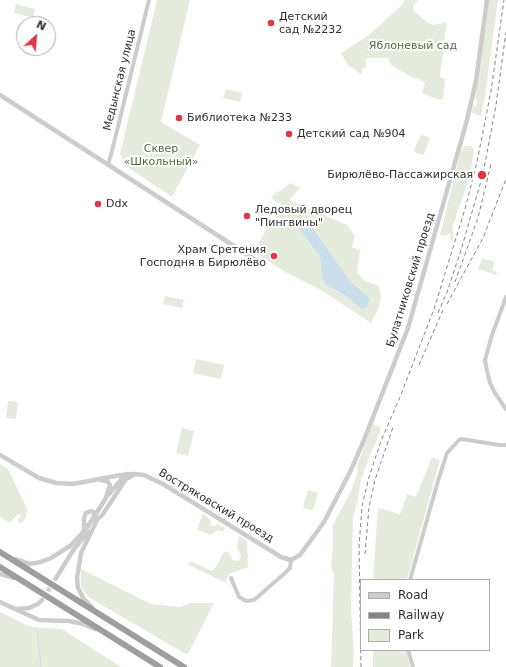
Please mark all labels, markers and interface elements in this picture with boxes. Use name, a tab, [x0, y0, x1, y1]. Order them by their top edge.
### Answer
place label: Детский сад №2232	[279, 10, 342, 36]
north arrow	[16, 16, 56, 56]
text: N	[34, 18, 48, 34]
marker: Детский сад №2232	[266, 18, 276, 28]
street label: Медынская улица	[101, 28, 139, 132]
park label: Яблоневый сад	[369, 39, 457, 53]
place label: Библиотека №233	[187, 111, 292, 125]
marker: Библиотека №233	[174, 113, 184, 123]
place label: Детский сад №904	[297, 127, 406, 141]
marker: Детский сад №904	[284, 129, 294, 139]
park label: Сквер «Школьный»	[123, 142, 199, 168]
place label: Бирюлёво-Пассажирская	[327, 168, 473, 182]
marker: Бирюлёво-Пассажирская	[476, 169, 488, 181]
place label: Ddx	[106, 197, 128, 211]
marker: Ddx	[93, 199, 103, 209]
place label: Ледовый дворец "Пингвины"	[255, 203, 352, 229]
marker: Ледовый дворец "Пингвины"	[242, 211, 252, 221]
street label: Булатниковский проезд	[384, 211, 438, 349]
place label: Храм Сретения Господня в Бирюлёво	[140, 243, 266, 269]
marker: Храм Сретения Господня в Бирюлёво	[269, 251, 279, 261]
street label: Востряковский проезд	[156, 466, 276, 546]
legend	[360, 579, 490, 651]
text: Road	[398, 588, 428, 602]
text: Railway	[398, 608, 444, 622]
text: Park	[398, 628, 424, 642]

